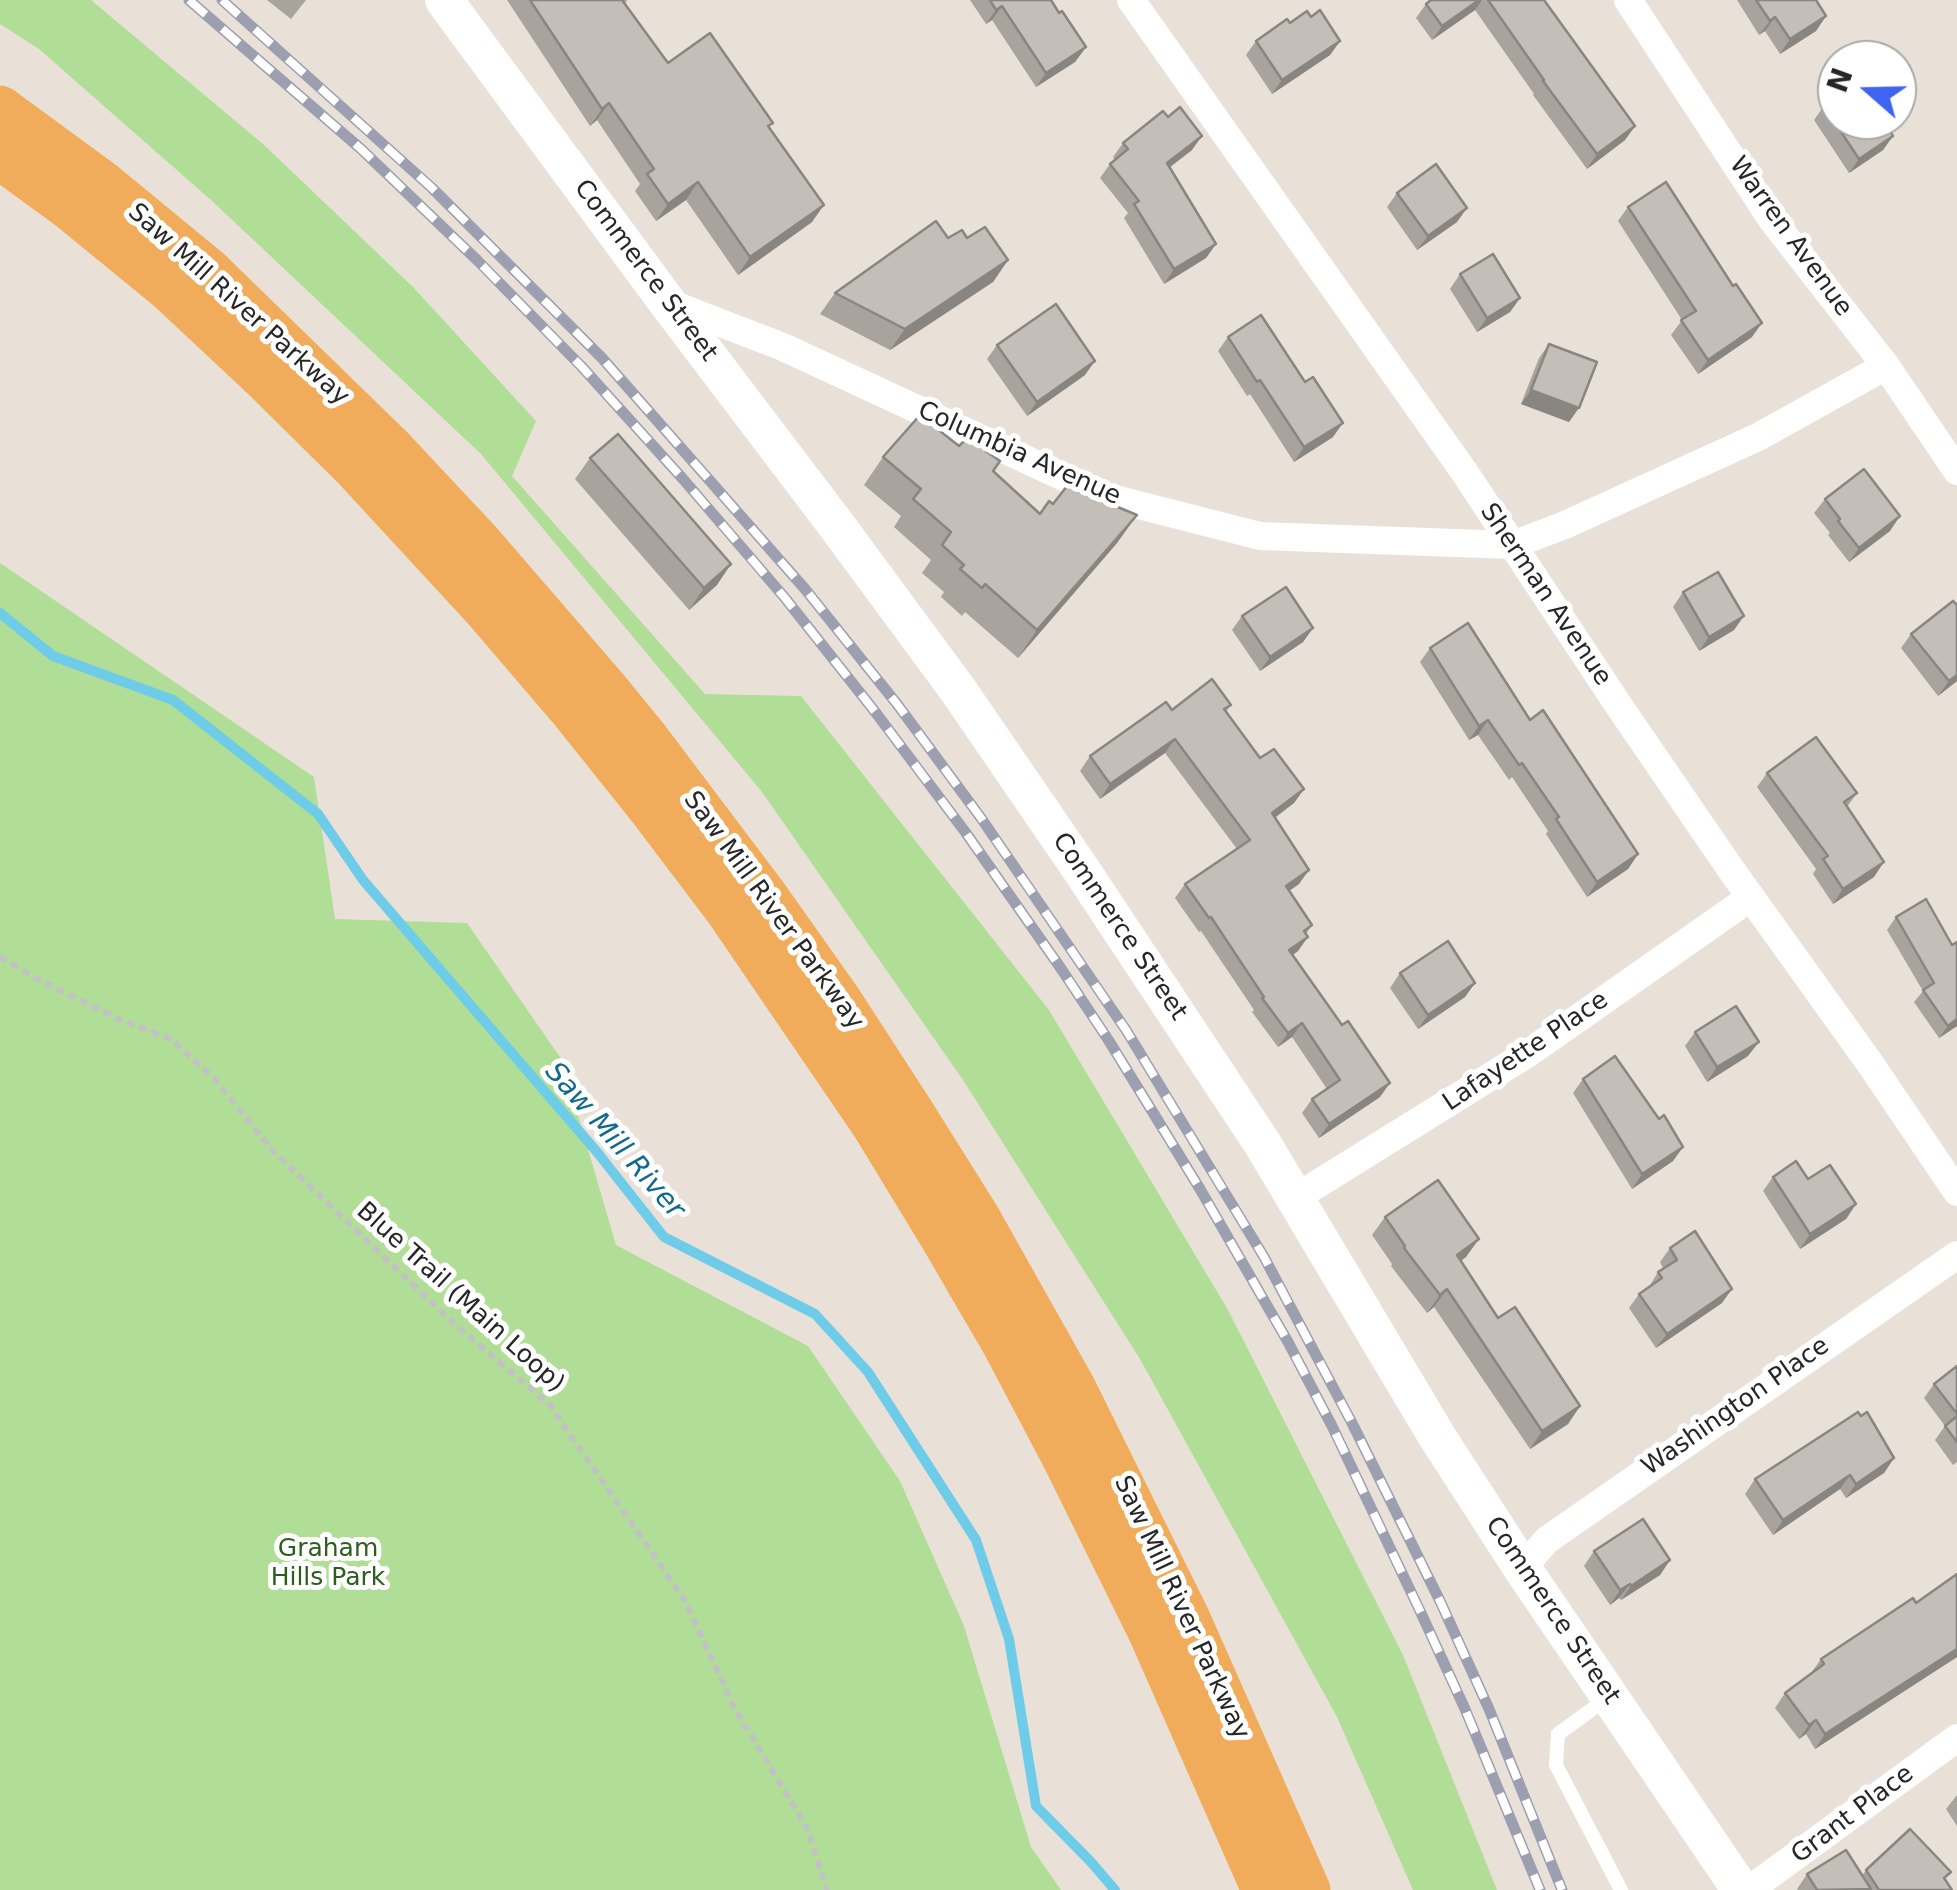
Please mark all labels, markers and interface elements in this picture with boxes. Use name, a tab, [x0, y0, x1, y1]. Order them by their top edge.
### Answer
north arrow	[1817, 40, 1917, 140]
text: N	[1821, 64, 1860, 97]
street label: Warren Avenue	[1722, 151, 1858, 323]
street label: Commerce Street	[567, 174, 723, 368]
street label: Saw Mill River Parkway	[121, 198, 355, 412]
street label: Columbia Avenue	[913, 396, 1125, 512]
street label: Sherman Avenue	[1473, 498, 1617, 692]
street label: Saw Mill River Parkway	[676, 786, 870, 1036]
street label: Commerce Street	[1045, 828, 1193, 1026]
street label: Lafayette Place	[1438, 986, 1614, 1118]
water label: Saw Mill River	[537, 1056, 691, 1226]
street label: Blue Trail (Main Loop)	[350, 1197, 570, 1399]
street label: Washington Place	[1637, 1331, 1835, 1483]
street label: Saw Mill River Parkway	[1107, 1471, 1255, 1745]
street label: Commerce Street	[1478, 1512, 1626, 1710]
park label: Graham Hills Park	[271, 1534, 385, 1593]
street label: Grant Place	[1786, 1759, 1920, 1871]

